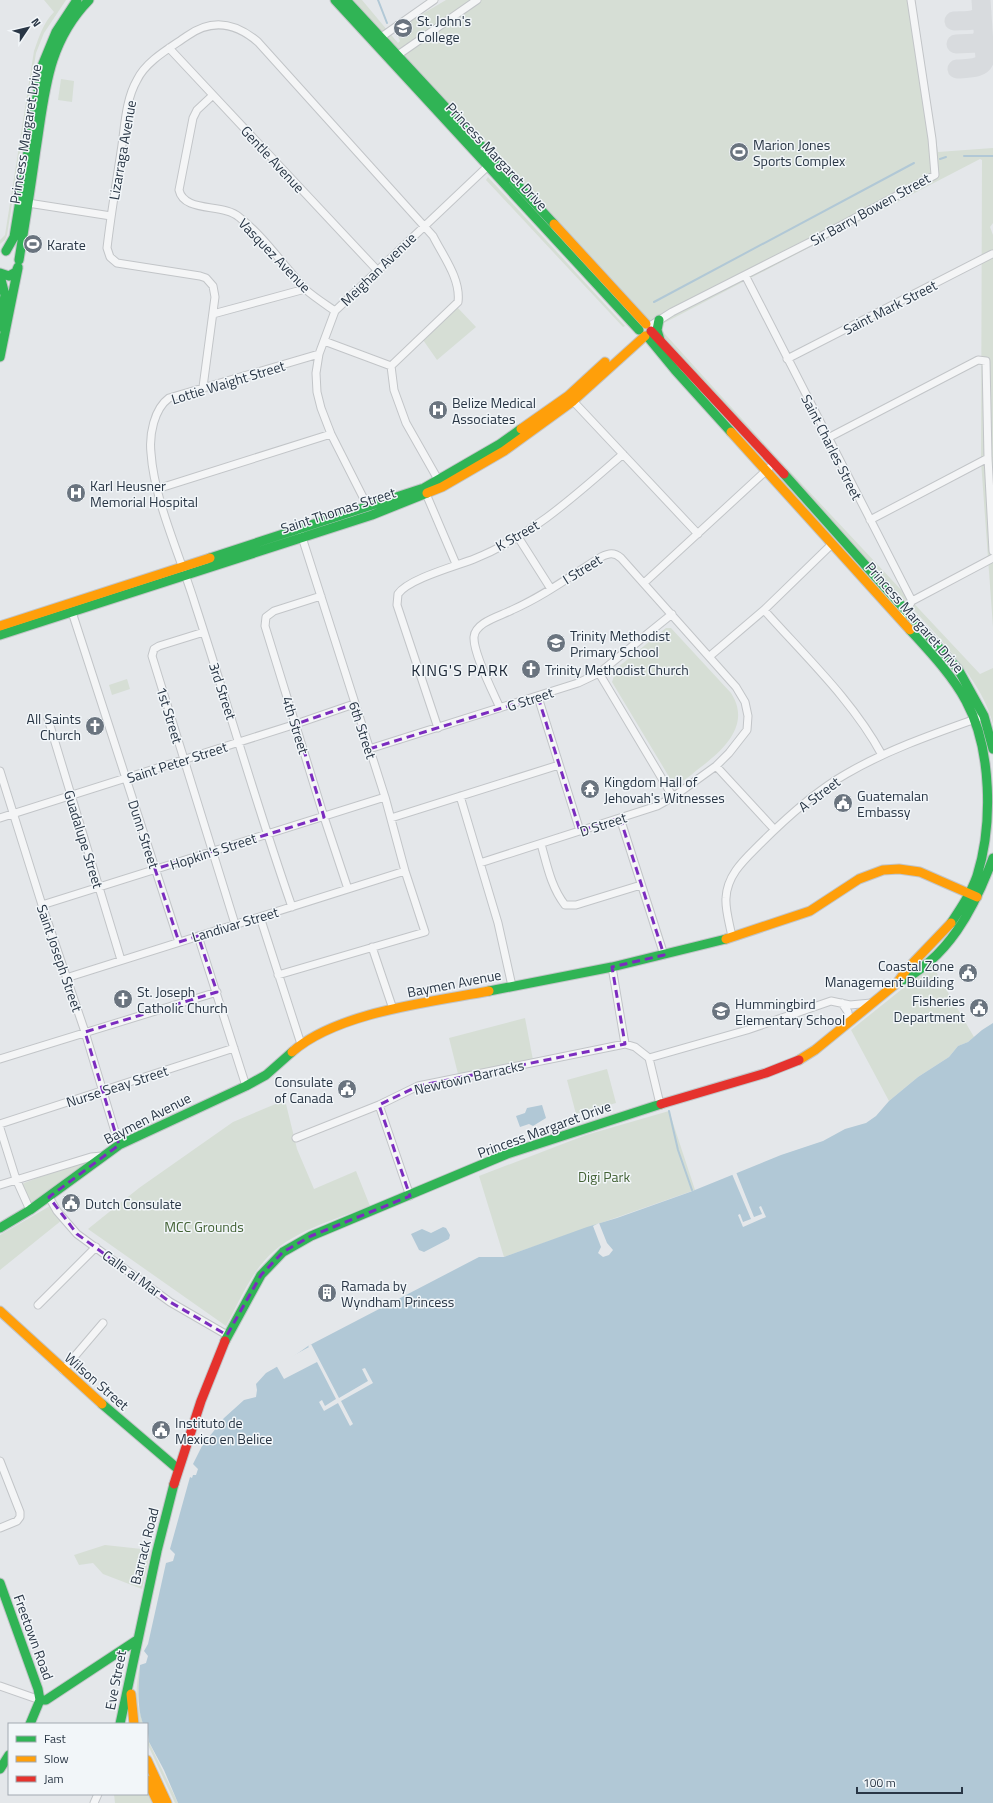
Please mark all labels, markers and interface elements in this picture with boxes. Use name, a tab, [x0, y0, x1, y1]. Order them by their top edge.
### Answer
north arrow	[8, 8, 48, 48]
place label: St. John's College	[417, 10, 471, 47]
text: N	[27, 15, 45, 30]
school or university icon: St. John's College	[392, 17, 414, 39]
street label: Princess Margaret Drive	[4, 63, 46, 205]
street label: Princess Margaret Drive	[441, 97, 553, 215]
street label: Lizarraga Avenue	[103, 98, 141, 202]
street label: Gentle Avenue	[236, 121, 310, 197]
place label: Marion Jones Sports Complex	[753, 134, 846, 171]
sports icon: Marion Jones Sports Complex	[728, 141, 750, 163]
street label: Sir Barry Bowen Street	[806, 167, 934, 251]
street label: Vasquez Avenue	[234, 213, 316, 297]
street label: Meighan Avenue	[335, 227, 421, 311]
sports icon: Karate	[22, 233, 44, 255]
place label: Karate	[47, 234, 86, 255]
street label: Saint Mark Street	[840, 274, 941, 340]
street label: Lottie Waight Street	[168, 355, 288, 409]
street label: Saint Charles Street	[796, 390, 868, 504]
place label: Belize Medical Associates	[452, 392, 536, 429]
hospital icon: Belize Medical Associates	[427, 399, 449, 421]
place label: Karl Heusner Memorial Hospital	[90, 475, 198, 512]
street label: Saint Thomas Street	[278, 481, 398, 538]
hospital icon: Karl Heusner Memorial Hospital	[65, 482, 87, 504]
street label: K Street	[491, 514, 543, 556]
street label: I Street	[558, 549, 606, 589]
street label: Princess Margaret Drive	[861, 557, 969, 677]
place label: Trinity Methodist Primary School	[570, 625, 670, 662]
school or university icon: Trinity Methodist Primary School	[545, 632, 567, 654]
district label: KING'S PARK	[411, 658, 509, 682]
church icon: Trinity Methodist Church	[520, 658, 542, 680]
place label: Trinity Methodist Church	[545, 659, 689, 680]
street label: 3rd Street	[204, 660, 242, 722]
street label: G Street	[504, 682, 556, 716]
street label: 1st Street	[151, 684, 189, 746]
street label: 4th Street	[277, 694, 315, 757]
street label: 6th Street	[344, 698, 382, 762]
place label: All Saints Church	[27, 708, 81, 745]
church icon: All Saints Church	[84, 715, 106, 737]
street label: Saint Peter Street	[124, 736, 230, 788]
place label: Kingdom Hall of Jehovah's Witnesses	[604, 771, 725, 808]
street label: A Street	[794, 771, 844, 817]
temple icon: Kingdom Hall of Jehovah's Witnesses	[579, 778, 601, 800]
place label: Guatemalan Embassy	[857, 785, 929, 822]
street label: Guadalupe Street	[59, 787, 109, 891]
public building icon: Guatemalan Embassy	[832, 792, 854, 814]
street label: Dunn Street	[123, 797, 165, 871]
street label: D Street	[577, 807, 629, 841]
street label: Hopkin's Street	[167, 827, 259, 875]
street label: Landivar Street	[189, 901, 281, 947]
street label: Saint Joseph Street	[32, 902, 88, 1015]
place label: Coastal Zone Management Building	[825, 955, 954, 992]
public building icon: Coastal Zone Management Building	[957, 962, 979, 984]
street label: Baymen Avenue	[405, 964, 503, 1002]
place label: St. Joseph Catholic Church	[137, 981, 228, 1018]
church icon: St. Joseph Catholic Church	[112, 988, 134, 1010]
place label: Fisheries Department	[894, 990, 965, 1027]
place label: Hummingbird Elementary School	[735, 993, 845, 1030]
public building icon: Fisheries Department	[968, 997, 990, 1019]
school or university icon: Hummingbird Elementary School	[710, 1000, 732, 1022]
street label: Newtown Barracks	[412, 1054, 526, 1100]
street label: Nurse Seay Street	[63, 1060, 171, 1112]
place label: Consulate of Canada	[274, 1071, 333, 1108]
public building icon: Consulate of Canada	[336, 1078, 358, 1100]
street label: Baymen Avenue	[100, 1087, 194, 1149]
street label: Princess Margaret Drive	[474, 1095, 614, 1163]
park label: Digi Park	[578, 1166, 630, 1187]
public building icon: Dutch Consulate	[60, 1192, 82, 1214]
place label: Dutch Consulate	[85, 1193, 182, 1214]
park label: MCC Grounds	[164, 1216, 244, 1237]
street label: Calle al Mar	[98, 1244, 166, 1302]
place label: Ramada by Wyndham Princess	[341, 1275, 454, 1312]
building icon: Ramada by Wyndham Princess	[316, 1282, 338, 1304]
street label: Wilson Street	[60, 1347, 134, 1415]
place label: Instituto de Mexico en Belice	[175, 1412, 272, 1449]
public building icon: Instituto de Mexico en Belice	[150, 1419, 172, 1441]
street label: Barrack Road	[124, 1505, 164, 1587]
street label: Freetown Road	[9, 1591, 59, 1683]
street label: Eve Street	[99, 1648, 131, 1712]
legend	[8, 1723, 148, 1795]
text: Fast	[44, 1729, 67, 1748]
text: Slow	[44, 1749, 69, 1768]
text: Jam	[44, 1769, 64, 1788]
scale bar	[857, 1769, 962, 1795]
text: 100 m	[863, 1773, 896, 1792]

